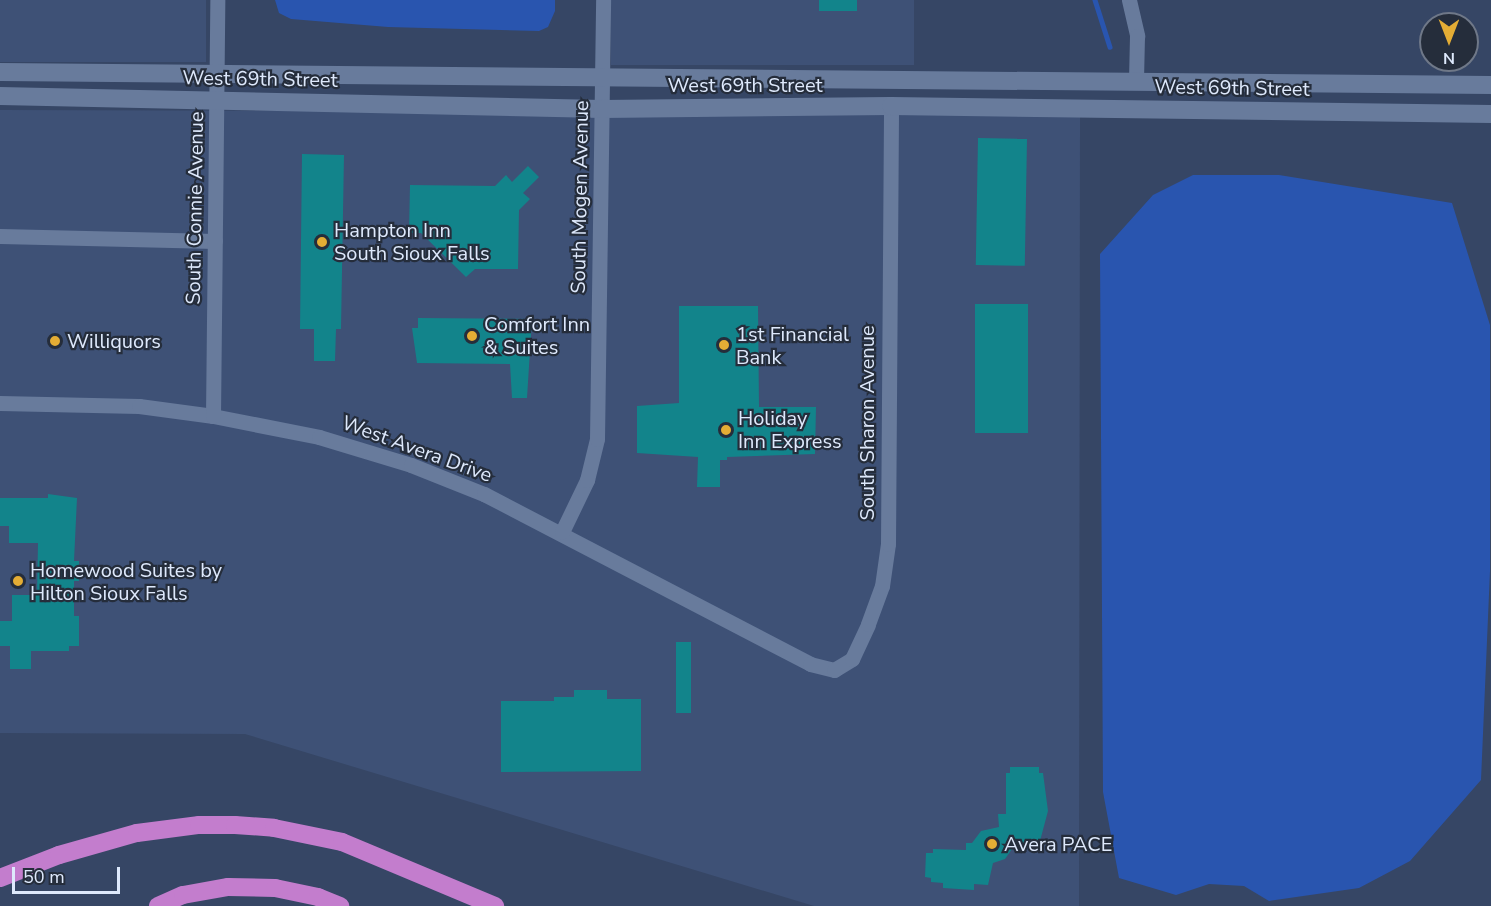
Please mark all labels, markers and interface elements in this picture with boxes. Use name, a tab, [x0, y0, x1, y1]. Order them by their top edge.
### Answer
north arrow	[1419, 12, 1479, 72]
text: N	[1443, 47, 1455, 69]
street label: West 69th Street	[182, 66, 338, 92]
street label: West 69th Street	[667, 73, 823, 97]
street label: West 69th Street	[1154, 75, 1310, 101]
street label: South Mogen Avenue	[566, 100, 594, 294]
street label: South Connie Avenue	[181, 111, 209, 305]
place label: Hampton Inn South Sioux Falls	[334, 219, 490, 266]
marker: Hampton Inn South Sioux Falls	[315, 235, 329, 249]
place label: Comfort Inn & Suites	[484, 312, 590, 359]
place label: 1st Financial Bank	[736, 322, 849, 369]
street label: South Sharon Avenue	[855, 325, 879, 521]
place label: Williquors	[67, 329, 161, 353]
marker: Comfort Inn & Suites	[465, 329, 479, 343]
marker: Williquors	[48, 334, 62, 348]
marker: 1st Financial Bank	[717, 338, 731, 352]
place label: Holiday Inn Express	[738, 406, 842, 453]
street label: West Avera Drive	[339, 411, 495, 487]
marker: Holiday Inn Express	[719, 423, 733, 437]
place label: Homewood Suites by Hilton Sioux Falls	[30, 558, 222, 605]
marker: Homewood Suites by Hilton Sioux Falls	[11, 574, 25, 588]
place label: Avera PACE	[1004, 832, 1112, 856]
marker: Avera PACE	[985, 837, 999, 851]
scale bar	[15, 855, 123, 893]
text: 50 m	[23, 865, 65, 889]

